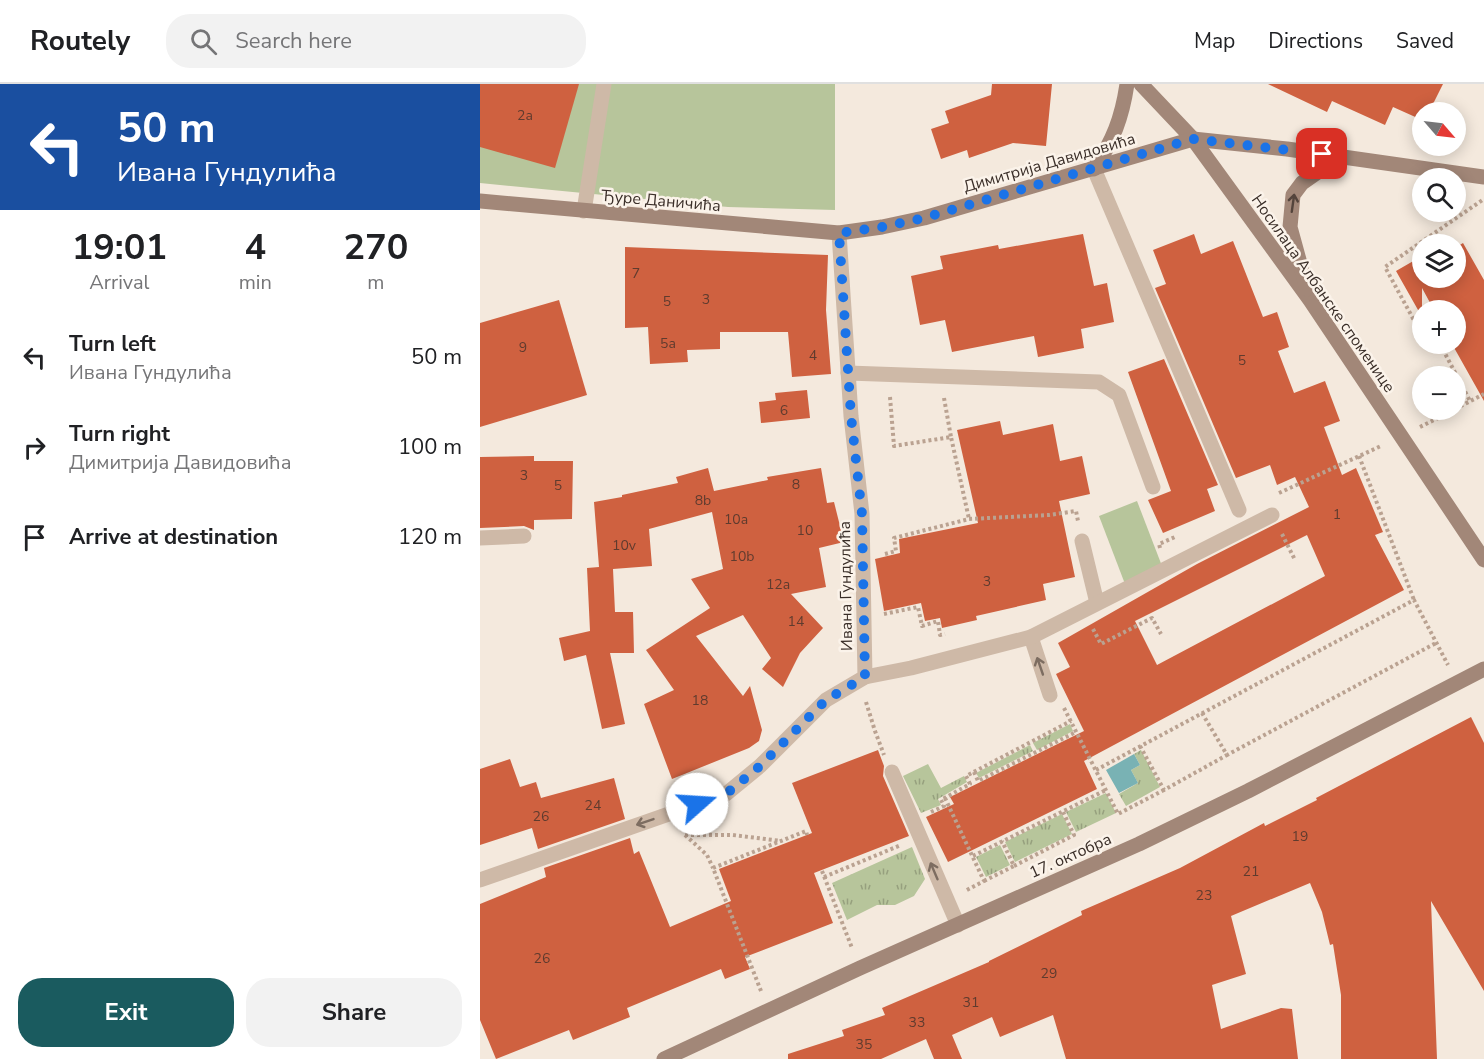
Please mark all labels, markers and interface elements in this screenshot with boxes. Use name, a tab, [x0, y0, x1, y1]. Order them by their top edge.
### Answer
search box	[166, 14, 586, 68]
text: Routely	[30, 22, 130, 60]
icon: search	[187, 25, 220, 58]
text: Search here	[235, 26, 352, 56]
text: Map	[1194, 27, 1235, 55]
text: Directions	[1268, 27, 1363, 55]
text: Saved	[1396, 27, 1454, 55]
text: 50 m	[117, 100, 216, 157]
north arrow	[1412, 102, 1466, 156]
map controls	[1412, 102, 1466, 420]
house number: 2a	[517, 106, 533, 125]
icon: left	[18, 108, 96, 186]
street label: Димитрија Давидовића	[961, 128, 1138, 198]
pin	[1296, 128, 1347, 179]
icon: arrive	[1305, 137, 1338, 170]
text: Ивана Гундулића	[117, 154, 337, 191]
button: search	[1412, 168, 1466, 222]
street label: Ђуре Даничића	[600, 185, 722, 217]
street label: Носилаца Албанске споменице	[1246, 190, 1400, 397]
one-way arrow	[1287, 194, 1298, 213]
text: 19:01	[72, 223, 167, 272]
text: 4	[244, 223, 266, 272]
text: 270	[343, 223, 408, 272]
button: layers	[1412, 234, 1466, 288]
house number: 7	[632, 264, 640, 283]
text: Arrival	[89, 269, 149, 296]
text: min	[239, 269, 272, 296]
text: m	[367, 269, 384, 296]
house number: 3	[702, 290, 710, 309]
house number: 5	[663, 292, 671, 311]
button: +	[1412, 300, 1466, 354]
text: Turn left	[69, 329, 156, 359]
house number: 5a	[660, 334, 676, 353]
house number: 9	[519, 338, 527, 357]
icon: left	[18, 341, 51, 374]
text: 50 m	[411, 342, 462, 372]
house number: 4	[809, 346, 817, 365]
house number: 5	[1238, 351, 1246, 370]
text: Ивана Гундулића	[69, 359, 232, 386]
button: −	[1412, 366, 1466, 420]
house number: 6	[780, 401, 788, 420]
text: Turn right	[69, 419, 170, 449]
icon: right	[18, 431, 51, 464]
text: 100 m	[398, 432, 462, 462]
text: Димитрија Давидовића	[69, 449, 291, 476]
house number: 3	[520, 466, 528, 485]
house number: 8	[792, 475, 800, 494]
house number: 5	[554, 476, 562, 495]
house number: 8b	[695, 491, 711, 510]
house number: 1	[1333, 505, 1341, 524]
house number: 10a	[724, 510, 748, 529]
icon: arrive	[18, 521, 51, 554]
house number: 10	[797, 521, 813, 540]
street label: Ивана Гундулића	[834, 521, 858, 651]
text: Arrive at destination	[69, 522, 278, 552]
text: 120 m	[398, 522, 462, 552]
house number: 10v	[612, 536, 637, 555]
house number: 10b	[730, 547, 754, 566]
house number: 3	[983, 572, 991, 591]
house number: 12a	[766, 575, 790, 594]
house number: 14	[788, 612, 804, 631]
one-way arrow	[1034, 657, 1045, 676]
house number: 18	[692, 691, 708, 710]
position arrow	[665, 772, 729, 836]
house number: 24	[585, 796, 601, 815]
house number: 26	[533, 807, 549, 826]
one-way arrow	[636, 818, 655, 829]
house number: 19	[1292, 827, 1308, 846]
street label: 17. октобра	[1026, 828, 1115, 884]
house number: 21	[1243, 862, 1259, 881]
one-way arrow	[928, 863, 940, 881]
house number: 23	[1196, 886, 1212, 905]
house number: 26	[534, 949, 550, 968]
house number: 29	[1041, 964, 1057, 983]
button: Exit	[18, 978, 234, 1047]
button: Share	[246, 978, 462, 1047]
house number: 31	[963, 993, 979, 1012]
house number: 33	[909, 1013, 925, 1032]
house number: 35	[856, 1035, 872, 1054]

